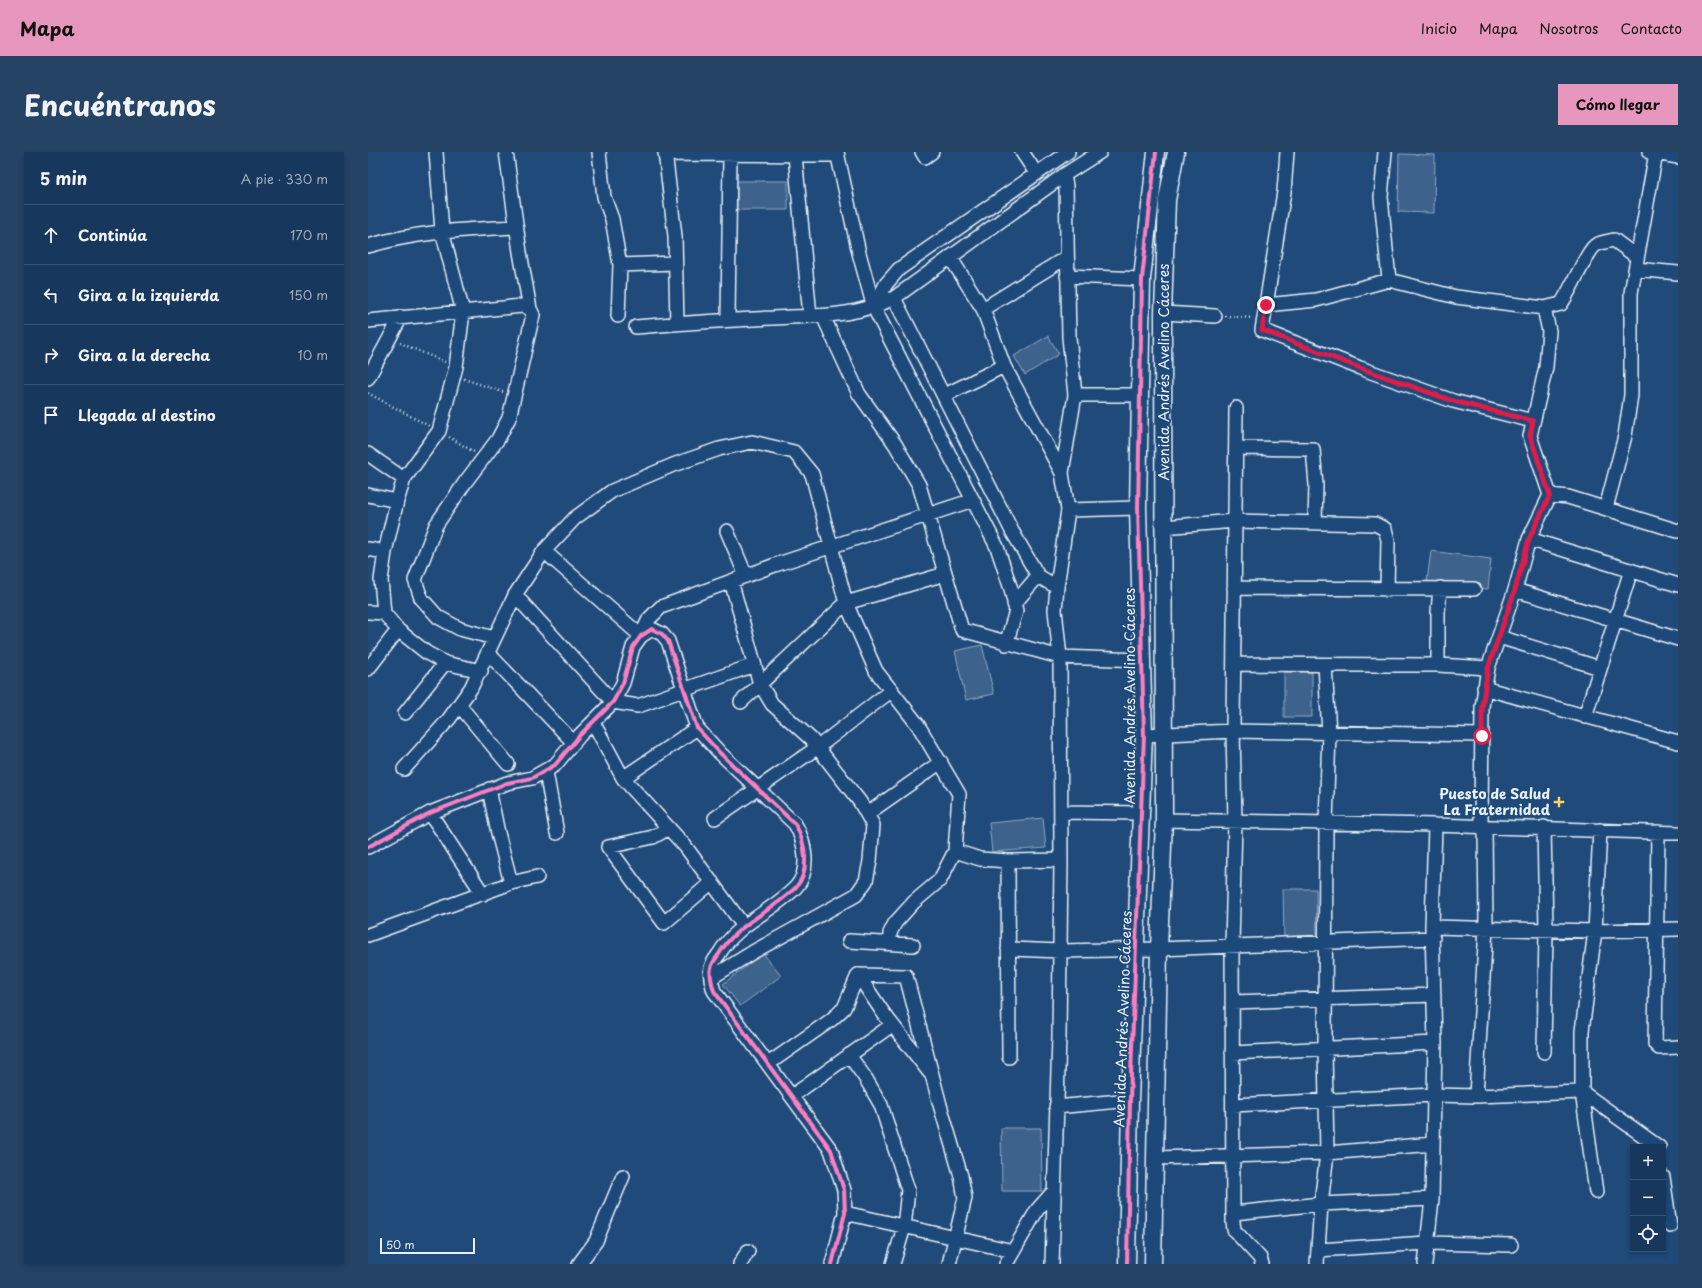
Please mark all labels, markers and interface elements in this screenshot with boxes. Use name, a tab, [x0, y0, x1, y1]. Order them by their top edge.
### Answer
text: Mapa	[20, 14, 75, 42]
text: Inicio	[1421, 18, 1457, 39]
text: Mapa	[1479, 18, 1517, 39]
text: Nosotros	[1539, 18, 1599, 39]
text: Contacto	[1621, 18, 1682, 39]
text: Encuéntranos	[24, 83, 216, 126]
button: Cómo llegar	[1558, 84, 1678, 125]
text: 5 min	[40, 165, 87, 191]
text: A pie · 330 m	[241, 169, 328, 188]
text: Continúa	[78, 223, 147, 246]
icon: ahead	[40, 224, 62, 246]
text: 170 m	[290, 225, 328, 244]
street label: Avenida Andrés Avelino Cáceres	[1153, 264, 1174, 480]
text: Gira a la izquierda	[78, 283, 219, 306]
icon: left	[40, 284, 62, 306]
text: 150 m	[289, 285, 328, 304]
route end	[1257, 296, 1275, 314]
text: Gira a la derecha	[78, 343, 210, 366]
icon: right	[40, 344, 62, 366]
text: 10 m	[298, 345, 328, 364]
text: Llegada al destino	[78, 403, 216, 426]
icon: arrive	[40, 404, 62, 426]
street label: Avenida Andrés Avelino Cáceres	[1119, 588, 1140, 804]
route start	[1473, 727, 1491, 745]
place label: Puesto de Salud La Fraternidad	[1439, 783, 1551, 820]
marker: Puesto de Salud La Fraternidad	[1553, 796, 1565, 808]
street label: Avenida Andrés Avelino Cáceres	[1108, 910, 1137, 1128]
map controls	[1630, 1144, 1666, 1252]
button: +	[1630, 1144, 1666, 1180]
button: −	[1630, 1180, 1666, 1216]
button: locate	[1630, 1216, 1666, 1252]
scale bar	[380, 1236, 475, 1255]
text: 50 m	[386, 1236, 415, 1253]

